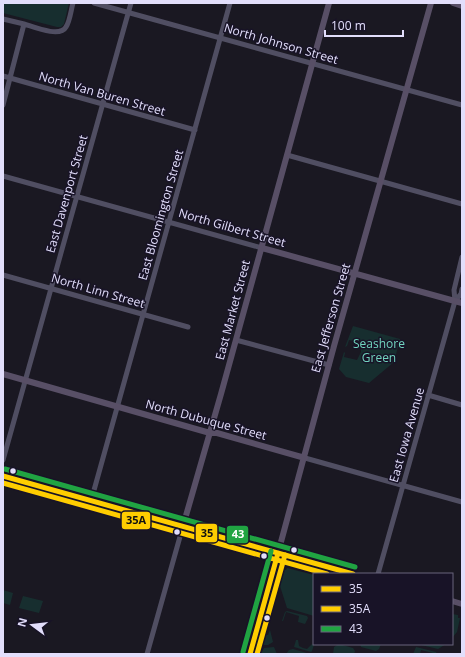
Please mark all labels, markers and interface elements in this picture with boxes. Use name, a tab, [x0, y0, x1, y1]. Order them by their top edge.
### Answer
scale bar	[325, 12, 403, 38]
text: 100 m	[331, 17, 366, 34]
street label: North Johnson Street	[222, 19, 340, 68]
street label: North Van Buren Street	[37, 67, 167, 120]
street label: East Davenport Street	[41, 133, 92, 255]
street label: East Bloomington Street	[134, 148, 187, 282]
street label: North Gilbert Street	[177, 204, 288, 251]
street label: East Market Street	[211, 258, 254, 362]
street label: East Jefferson Street	[307, 261, 354, 375]
street label: North Linn Street	[49, 269, 147, 312]
park label: Seashore Green	[353, 335, 405, 366]
street label: East Iowa Avenue	[385, 385, 428, 484]
street label: North Dubuque Street	[144, 395, 269, 444]
unlabelled marker	[8, 466, 18, 476]
line badge: 35A	[121, 511, 151, 530]
text: 35A	[126, 512, 146, 527]
line badge: 35	[195, 523, 218, 543]
text: 35	[201, 525, 213, 540]
line badge: 43	[226, 525, 249, 544]
text: 43	[232, 526, 244, 541]
unlabelled marker	[172, 527, 182, 537]
unlabelled marker	[289, 545, 299, 555]
unlabelled marker	[259, 551, 269, 561]
legend	[313, 573, 453, 645]
text: 35	[349, 580, 363, 597]
text: 35A	[349, 600, 371, 617]
north arrow	[12, 605, 52, 645]
unlabelled marker	[262, 613, 272, 623]
text: N	[13, 616, 30, 629]
text: 43	[349, 620, 363, 637]

